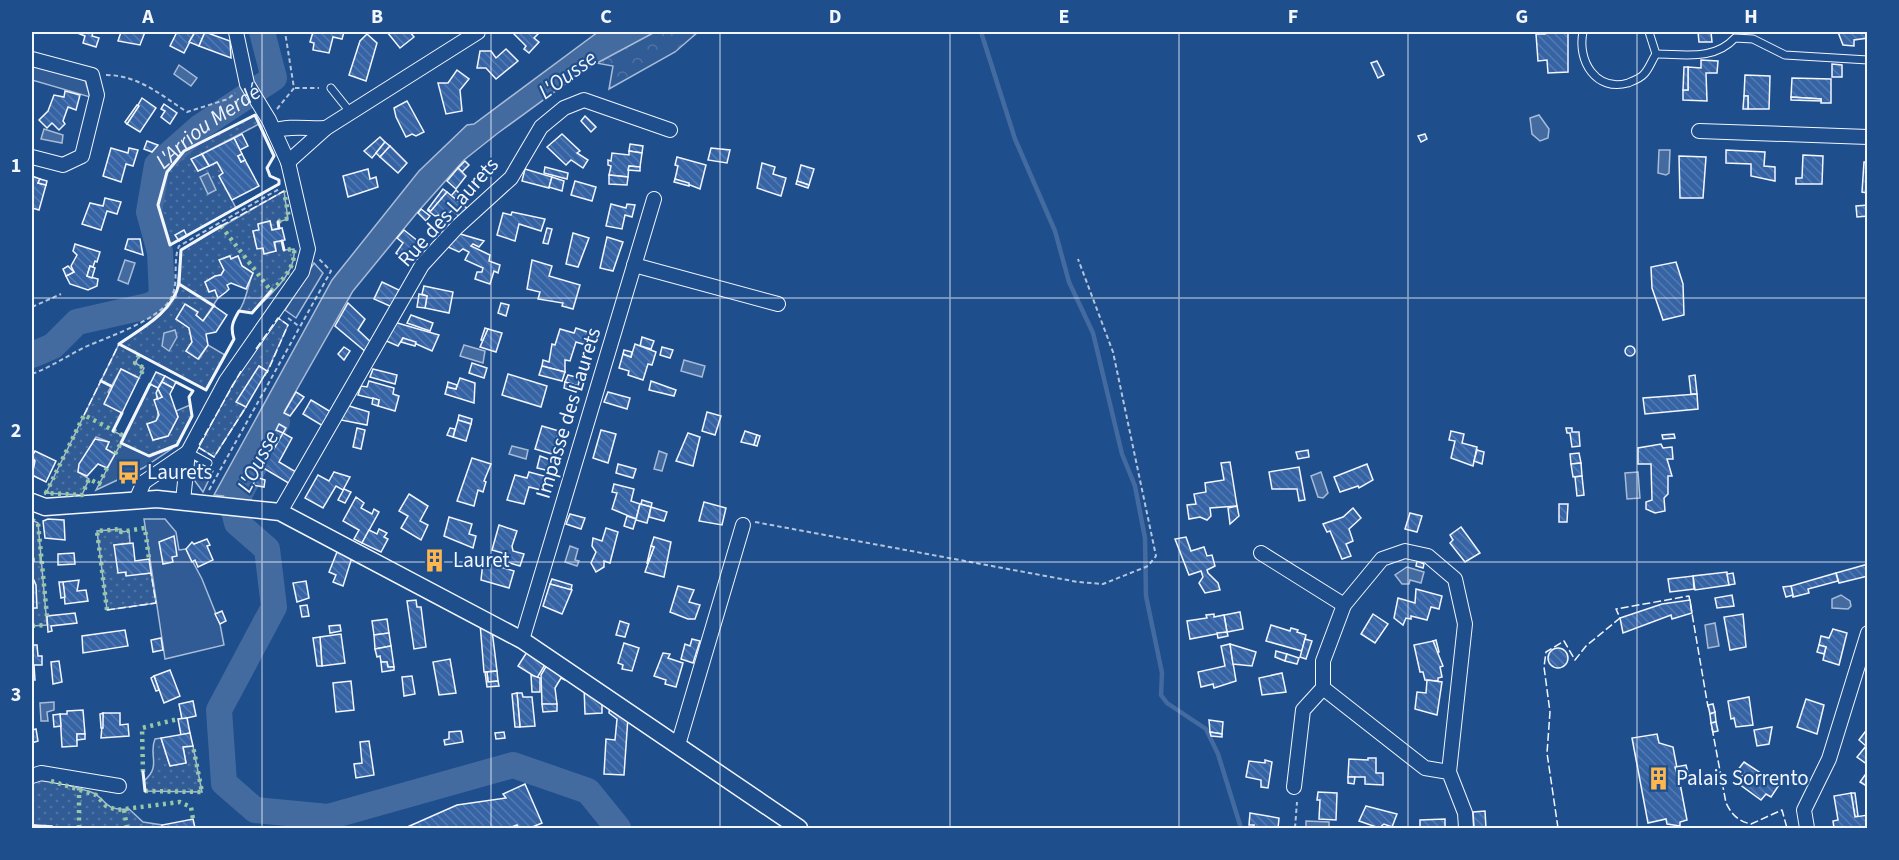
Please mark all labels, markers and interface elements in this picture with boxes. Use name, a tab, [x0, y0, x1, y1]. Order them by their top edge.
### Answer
text: A	[141, 3, 154, 31]
text: B	[371, 3, 383, 31]
text: C	[600, 3, 612, 31]
text: D	[829, 3, 841, 31]
text: E	[1059, 3, 1069, 31]
text: F	[1288, 3, 1298, 31]
text: G	[1516, 3, 1528, 31]
text: H	[1744, 3, 1758, 31]
water label: L'Ousse	[531, 42, 604, 107]
water label: L'Arriou Merdé	[148, 76, 268, 177]
street label: Rue des Laurets	[391, 150, 506, 273]
text: 1	[11, 152, 21, 180]
street label: Impasse des Laurets	[528, 324, 608, 502]
text: 2	[11, 417, 21, 445]
water label: L'Ousse	[229, 425, 287, 498]
place label: Laurets	[147, 457, 212, 487]
bus stop icon: Laurets	[116, 459, 142, 485]
place label: Lauret	[453, 545, 510, 575]
building icon: Lauret	[422, 547, 448, 573]
text: 3	[11, 681, 21, 709]
place label: Palais Sorrento	[1676, 763, 1809, 793]
building icon: Palais Sorrento	[1645, 765, 1671, 791]

